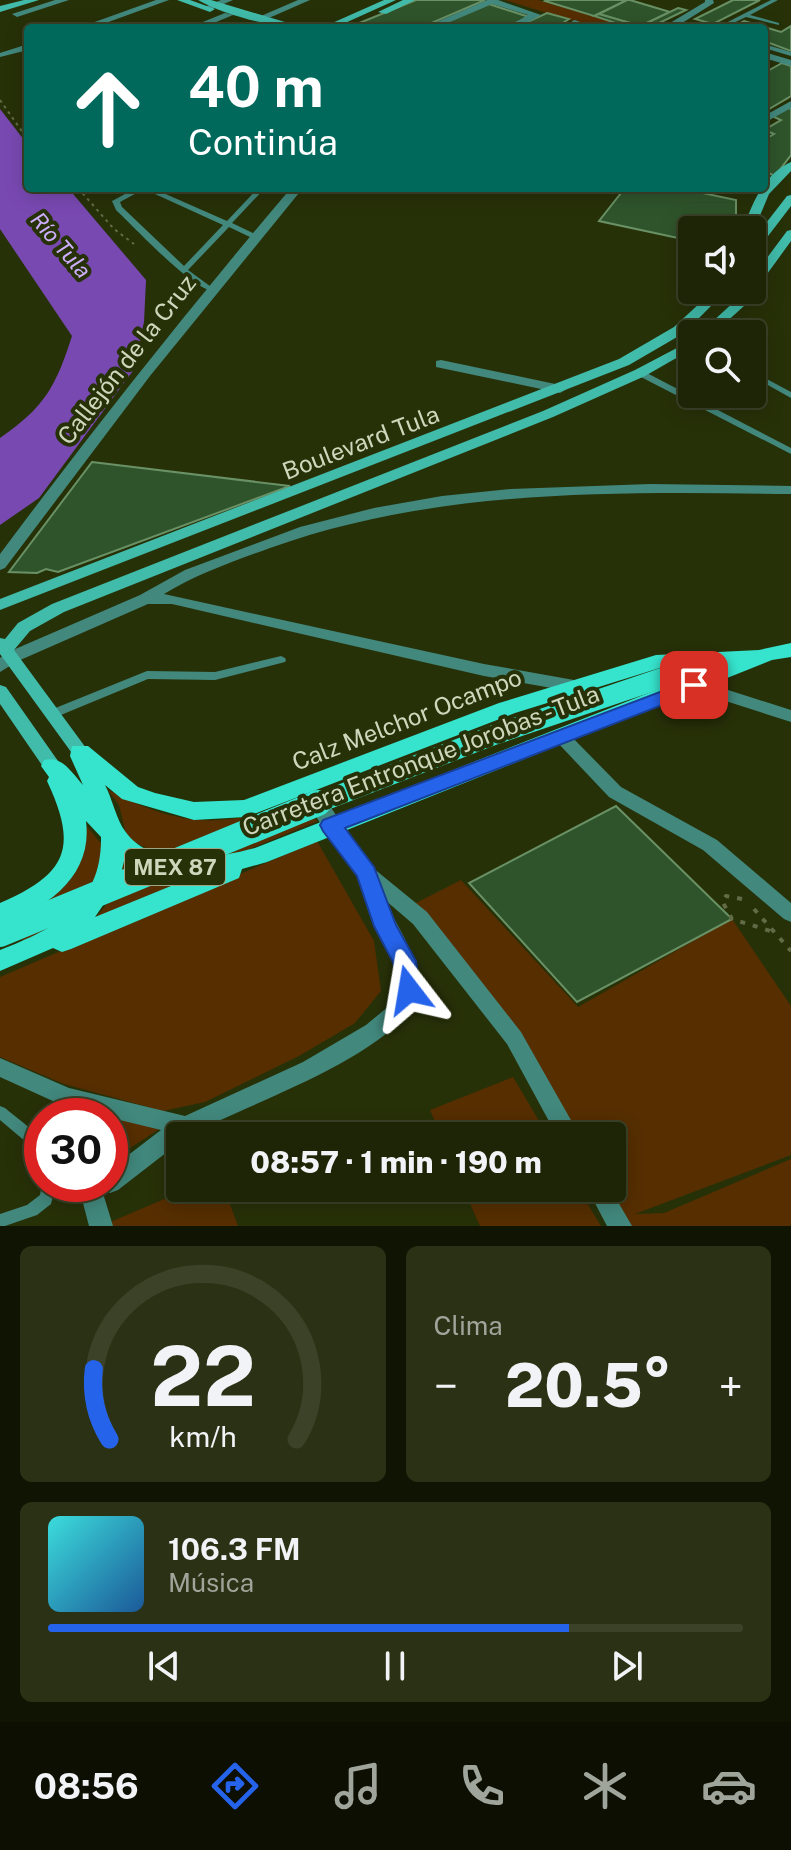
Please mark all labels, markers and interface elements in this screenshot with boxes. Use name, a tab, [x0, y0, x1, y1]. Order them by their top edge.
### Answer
text: 40 m	[188, 54, 324, 120]
icon: ahead	[56, 56, 160, 160]
text: Continúa	[188, 121, 338, 163]
water label: Río Tula	[25, 207, 97, 283]
map controls	[678, 216, 766, 408]
button: sound	[678, 216, 766, 304]
street label: Callejón de la Cruz	[51, 269, 201, 450]
button: search	[678, 320, 766, 408]
street label: Boulevard Tula	[278, 399, 443, 485]
pin	[660, 651, 728, 719]
street label: Calz Melchor Ocampo	[288, 662, 525, 776]
icon: arrive	[672, 663, 716, 707]
street label: Carretera Entronque Jorobas - Tula	[238, 679, 603, 841]
road number: MEX 87	[125, 849, 225, 885]
position arrow	[367, 948, 451, 1032]
speed limit sign: 30	[24, 1098, 128, 1202]
text: 08:57 · 1 min · 190 m	[250, 1144, 542, 1180]
text: Clima	[434, 1310, 503, 1341]
text: 22	[150, 1327, 256, 1425]
text: 20.5°	[505, 1350, 671, 1421]
text: −	[434, 1360, 458, 1412]
text: +	[719, 1360, 743, 1412]
text: km/h	[169, 1420, 236, 1453]
text: 106.3 FM	[168, 1531, 301, 1567]
text: Música	[168, 1567, 254, 1598]
icon: previous	[142, 1644, 186, 1688]
icon: pause	[373, 1644, 417, 1688]
icon: next	[605, 1644, 649, 1688]
icon: directions	[207, 1758, 263, 1814]
icon: music	[330, 1758, 386, 1814]
icon: phone	[454, 1758, 510, 1814]
icon: climate	[577, 1758, 633, 1814]
icon: car	[701, 1758, 757, 1814]
text: 08:56	[34, 1765, 139, 1807]

